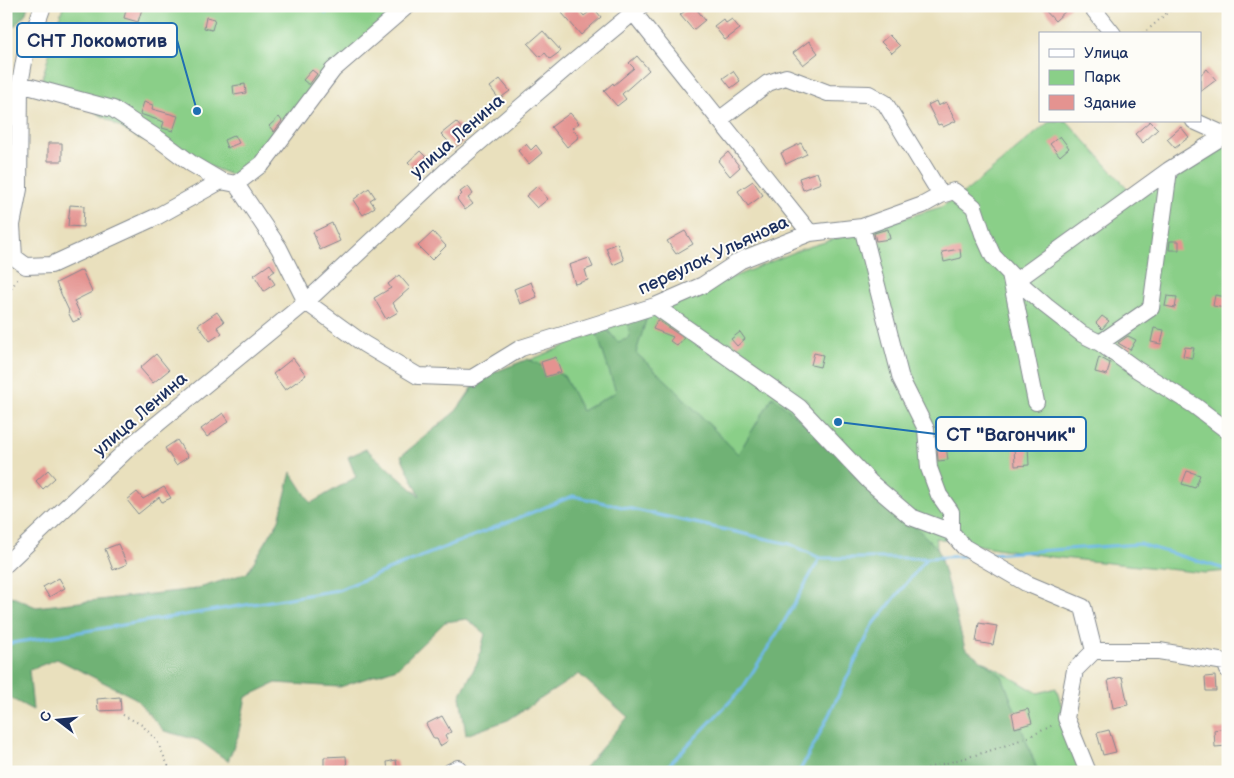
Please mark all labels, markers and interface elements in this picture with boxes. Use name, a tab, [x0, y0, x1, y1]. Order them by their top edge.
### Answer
callout: СНТ Локомотив	[17, 23, 177, 57]
text: СНТ Локомотив	[27, 30, 168, 53]
legend	[1039, 32, 1202, 122]
text: Улица	[1084, 44, 1129, 63]
text: Парк	[1084, 68, 1121, 87]
street label: улица Ленина	[406, 90, 509, 183]
text: Здание	[1084, 94, 1136, 113]
street label: переулок Ульянова	[635, 211, 792, 300]
street label: улица Ленина	[89, 368, 192, 461]
callout: СТ "Вагончик"	[936, 417, 1086, 451]
text: СТ "Вагончик"	[946, 424, 1076, 447]
north arrow	[32, 696, 82, 746]
text: С	[36, 709, 56, 724]

